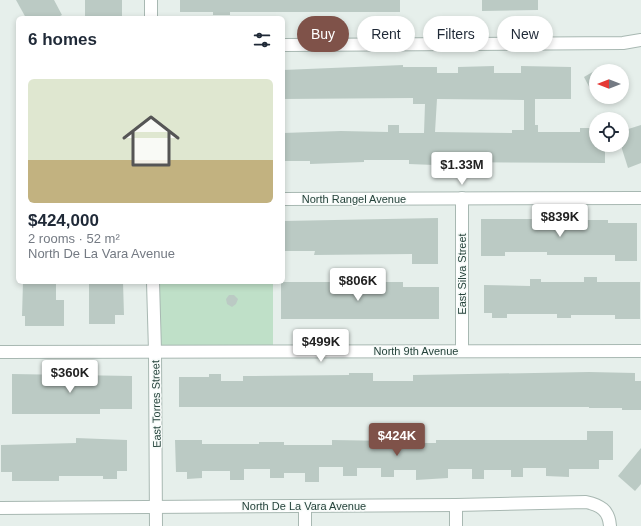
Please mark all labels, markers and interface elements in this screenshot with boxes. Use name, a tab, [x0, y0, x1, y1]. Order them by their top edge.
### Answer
chip: Buy	[297, 16, 349, 52]
chip: Rent	[357, 16, 415, 52]
chip: Filters	[423, 16, 489, 52]
chip: New	[497, 16, 553, 52]
icon: filters	[251, 29, 273, 51]
text: 6 homes	[28, 30, 97, 49]
north arrow	[589, 64, 629, 104]
map controls	[589, 64, 629, 152]
icon: home	[115, 105, 187, 177]
button: locate	[589, 112, 629, 152]
pin: $1.33M	[429, 152, 495, 186]
text: $1.33M	[440, 157, 484, 172]
street label: North Rangel Avenue	[302, 193, 406, 205]
pin: $839K	[532, 204, 588, 238]
text: $839K	[541, 209, 579, 224]
text: $424,000	[28, 211, 99, 230]
text: 2 rooms · 52 m²	[28, 231, 120, 246]
street label: East Silva Street	[456, 233, 468, 315]
text: North De La Vara Avenue	[28, 246, 175, 261]
pin: $806K	[330, 268, 386, 302]
text: $806K	[339, 273, 377, 288]
pin: $499K	[293, 329, 349, 363]
text: $499K	[302, 334, 340, 349]
street label: North 9th Avenue	[374, 345, 458, 357]
pin: $360K	[42, 360, 98, 394]
street label: East Torres Street	[149, 360, 163, 448]
text: $360K	[51, 365, 89, 380]
pin: $424K	[369, 423, 425, 457]
text: $424K	[378, 428, 416, 443]
street label: North De La Vara Avenue	[242, 500, 366, 512]

